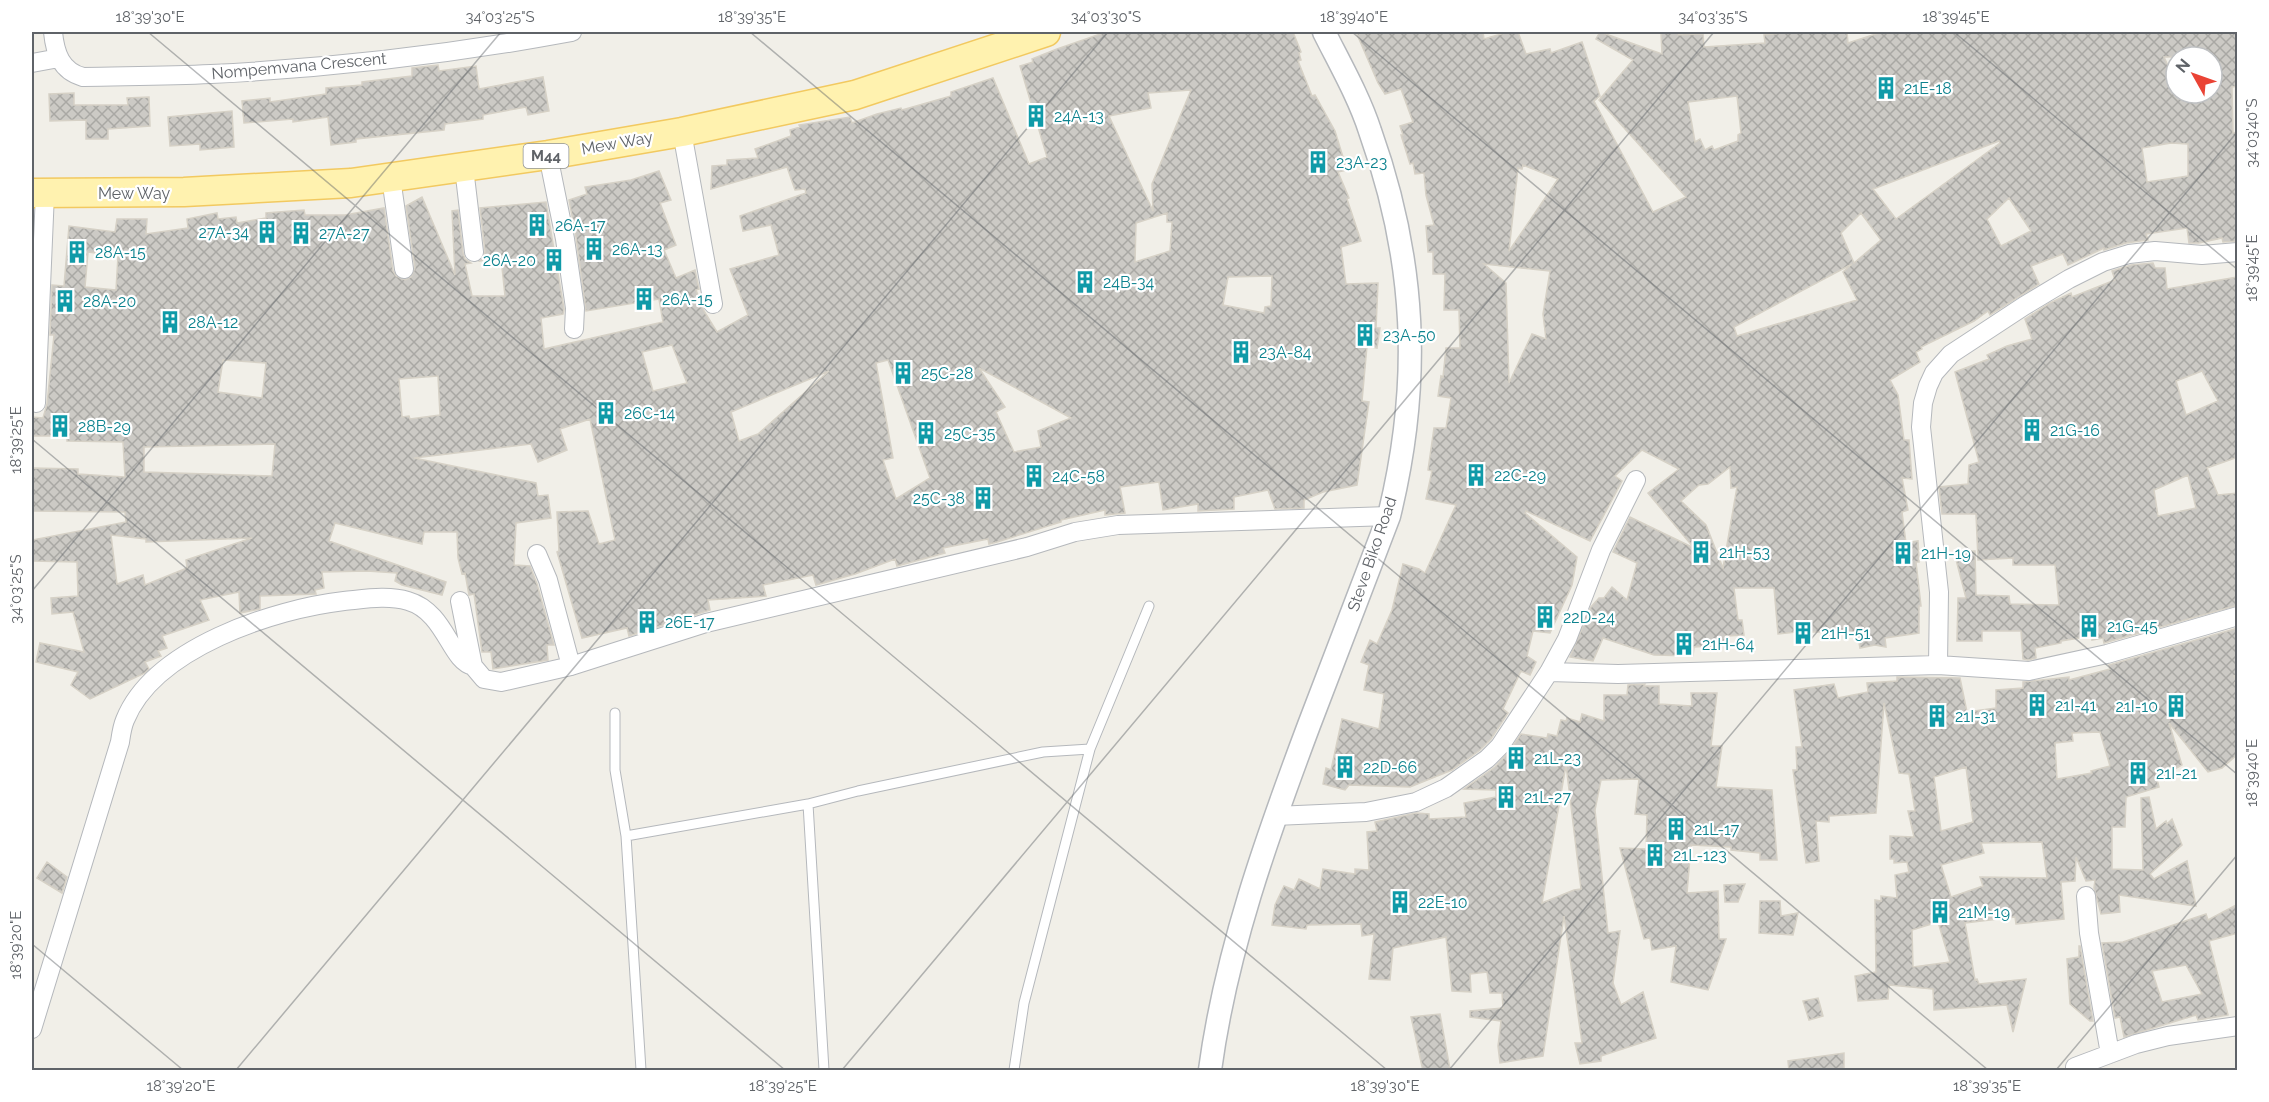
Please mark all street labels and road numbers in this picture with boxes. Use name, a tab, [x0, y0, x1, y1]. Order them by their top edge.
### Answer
street label: Nompemvana Crescent	[211, 49, 388, 83]
street label: Mew Way	[580, 127, 655, 159]
road number: M44	[524, 144, 568, 168]
street label: Mew Way	[98, 184, 170, 203]
street label: Steve Biko Road	[1344, 494, 1401, 614]

